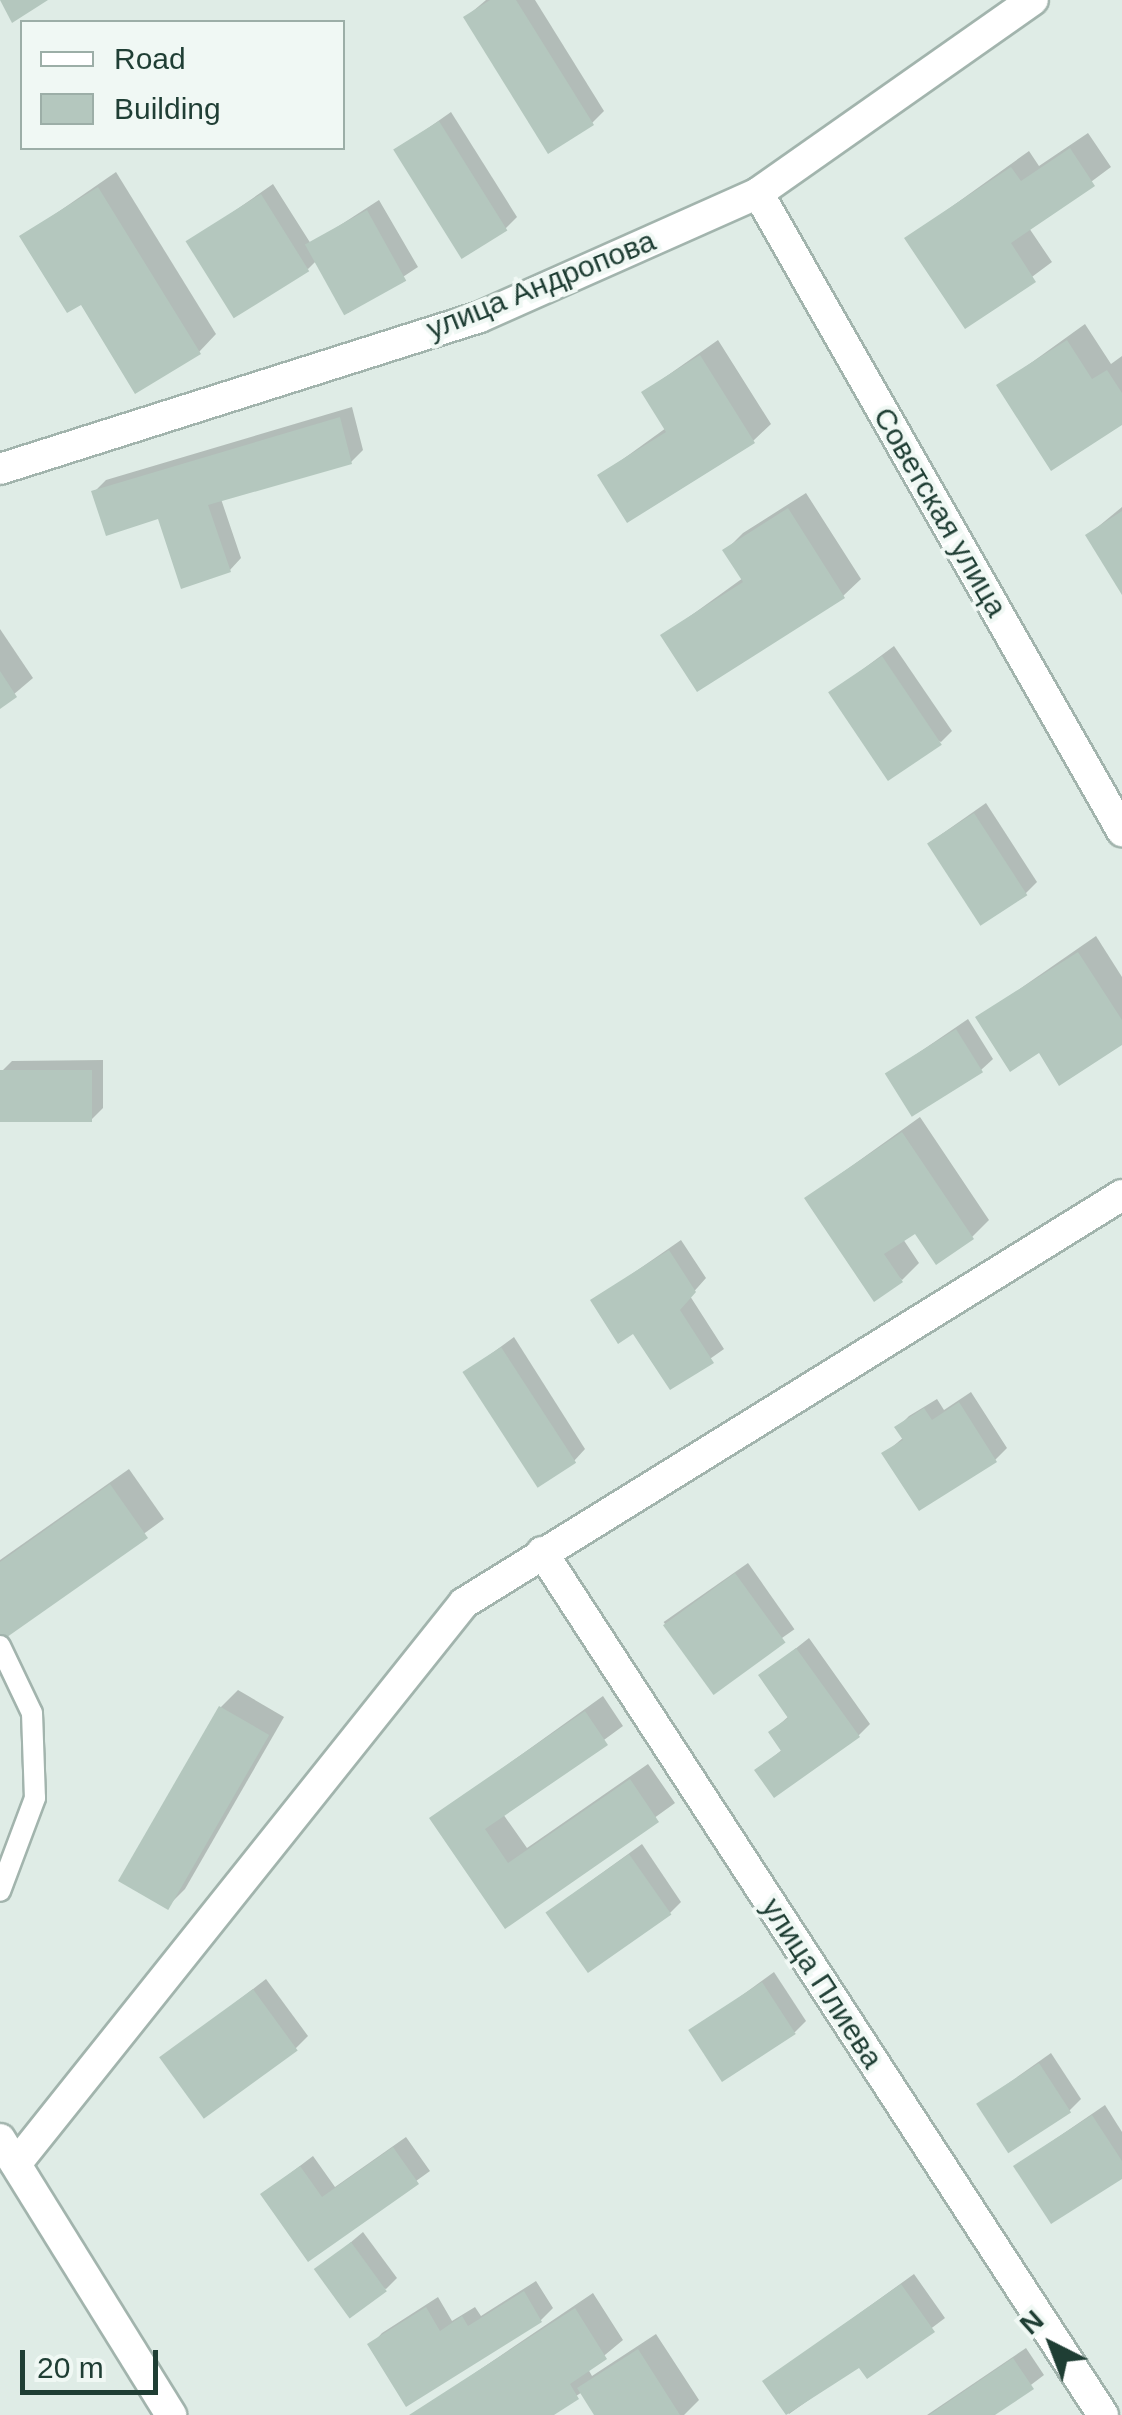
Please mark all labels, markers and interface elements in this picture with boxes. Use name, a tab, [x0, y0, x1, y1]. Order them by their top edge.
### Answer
legend	[20, 20, 345, 150]
text: Road	[114, 42, 186, 75]
text: Building	[114, 92, 221, 125]
street label: улица Андропова	[421, 223, 661, 347]
street label: Советская улица	[866, 401, 1014, 623]
street label: улица Плиева	[754, 1891, 890, 2075]
north arrow	[1002, 2295, 1102, 2395]
text: N	[1014, 2304, 1049, 2341]
scale bar	[25, 2330, 162, 2392]
text: 20 m	[37, 2351, 104, 2384]

